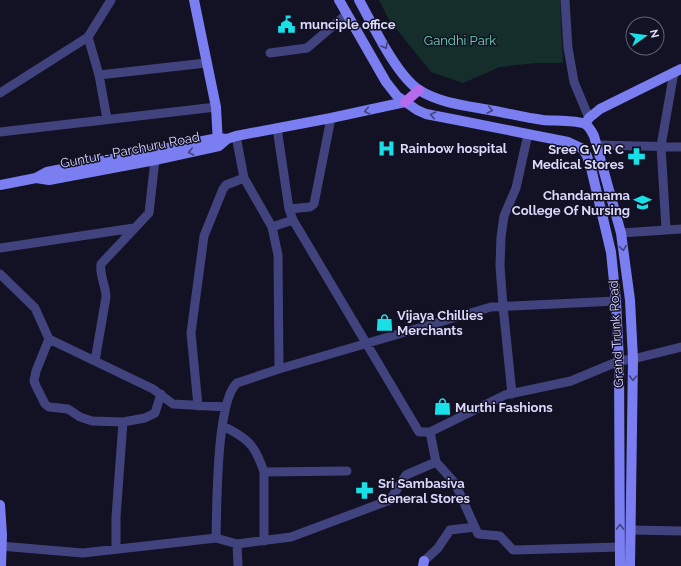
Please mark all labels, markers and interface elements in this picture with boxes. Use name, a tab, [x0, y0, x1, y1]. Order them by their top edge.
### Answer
public building icon: munciple office	[277, 14, 297, 34]
north arrow	[625, 16, 665, 56]
place label: munciple office	[300, 17, 396, 32]
text: N	[647, 28, 662, 39]
park label: Gandhi Park	[424, 33, 496, 48]
one-way arrow	[380, 42, 387, 49]
one-way arrow	[487, 105, 493, 114]
one-way arrow	[364, 106, 370, 115]
one-way arrow	[430, 112, 437, 120]
street label: Guntur - Parchuru Road	[59, 129, 201, 171]
hospital icon: Rainbow hospital	[377, 138, 397, 158]
place label: Rainbow hospital	[400, 141, 508, 156]
place label: Sree G V R C Medical Stores	[532, 142, 625, 172]
pharmacy icon: Sree G V R C Medical Stores	[627, 146, 647, 166]
one-way arrow	[188, 148, 194, 156]
place label: Chandamama College Of Nursing	[512, 188, 631, 218]
school or university icon: Chandamama College Of Nursing	[633, 192, 653, 212]
one-way arrow	[618, 245, 627, 251]
street label: Grand Trunk Road	[606, 280, 626, 388]
place label: Vijaya Chillies Merchants	[397, 308, 484, 338]
shop icon: Vijaya Chillies Merchants	[374, 312, 394, 332]
one-way arrow	[628, 375, 637, 381]
shop icon: Murthi Fashions	[432, 397, 452, 417]
place label: Murthi Fashions	[455, 400, 553, 415]
place label: Sri Sambasiva General Stores	[378, 476, 471, 506]
pharmacy icon: Sri Sambasiva General Stores	[355, 480, 375, 500]
one-way arrow	[616, 524, 624, 530]

